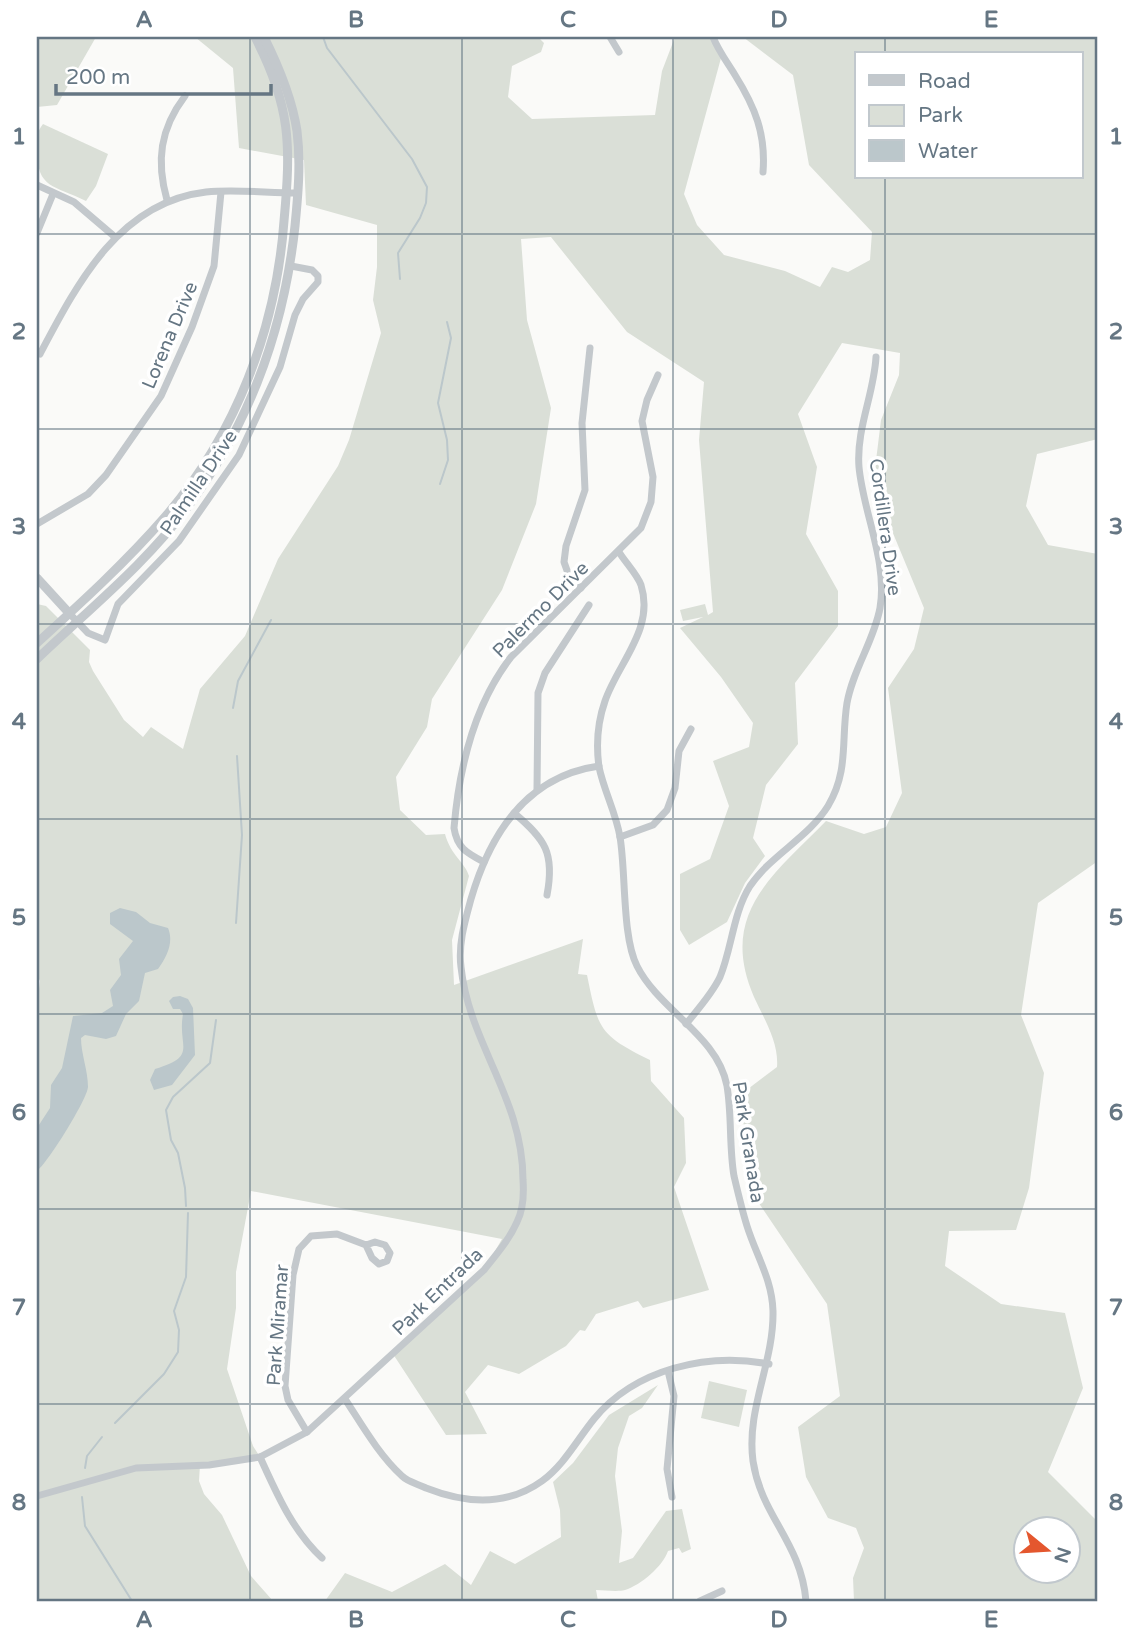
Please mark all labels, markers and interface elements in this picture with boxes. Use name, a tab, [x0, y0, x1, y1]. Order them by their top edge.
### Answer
text: A	[135, 6, 153, 34]
text: B	[348, 6, 364, 34]
text: C	[560, 6, 576, 34]
text: D	[770, 6, 788, 34]
text: E	[984, 6, 998, 34]
scale bar	[56, 52, 271, 96]
legend	[855, 52, 1082, 178]
text: 200 m	[66, 65, 130, 90]
text: Road	[918, 69, 971, 94]
text: Park	[918, 103, 963, 128]
text: 1	[12, 123, 26, 151]
text: 1	[1109, 123, 1123, 151]
text: Water	[918, 139, 978, 164]
street label: Lorena Drive	[137, 279, 202, 392]
text: 2	[12, 318, 26, 346]
text: 2	[1109, 318, 1123, 346]
street label: Palmilla Drive	[156, 426, 242, 539]
street label: Cordillera Drive	[865, 457, 906, 597]
text: 3	[12, 513, 26, 541]
text: 3	[1109, 513, 1123, 541]
street label: Palermo Drive	[488, 557, 593, 662]
text: 4	[12, 708, 27, 736]
text: 4	[1109, 708, 1124, 736]
text: 5	[12, 904, 26, 932]
text: 5	[1109, 904, 1123, 932]
street label: Park Granada	[728, 1080, 768, 1205]
text: 6	[12, 1099, 26, 1127]
text: 6	[1109, 1099, 1123, 1127]
street label: Park Entrada	[388, 1243, 487, 1340]
street label: Park Miramar	[263, 1263, 293, 1387]
text: 7	[12, 1294, 26, 1322]
text: 7	[1109, 1294, 1123, 1322]
text: 8	[12, 1489, 26, 1517]
text: 8	[1109, 1489, 1123, 1517]
north arrow	[1012, 1516, 1082, 1586]
text: N	[1049, 1544, 1075, 1566]
text: A	[135, 1606, 153, 1634]
text: B	[348, 1606, 364, 1634]
text: C	[560, 1606, 576, 1634]
text: D	[770, 1606, 788, 1634]
text: E	[984, 1606, 998, 1634]

